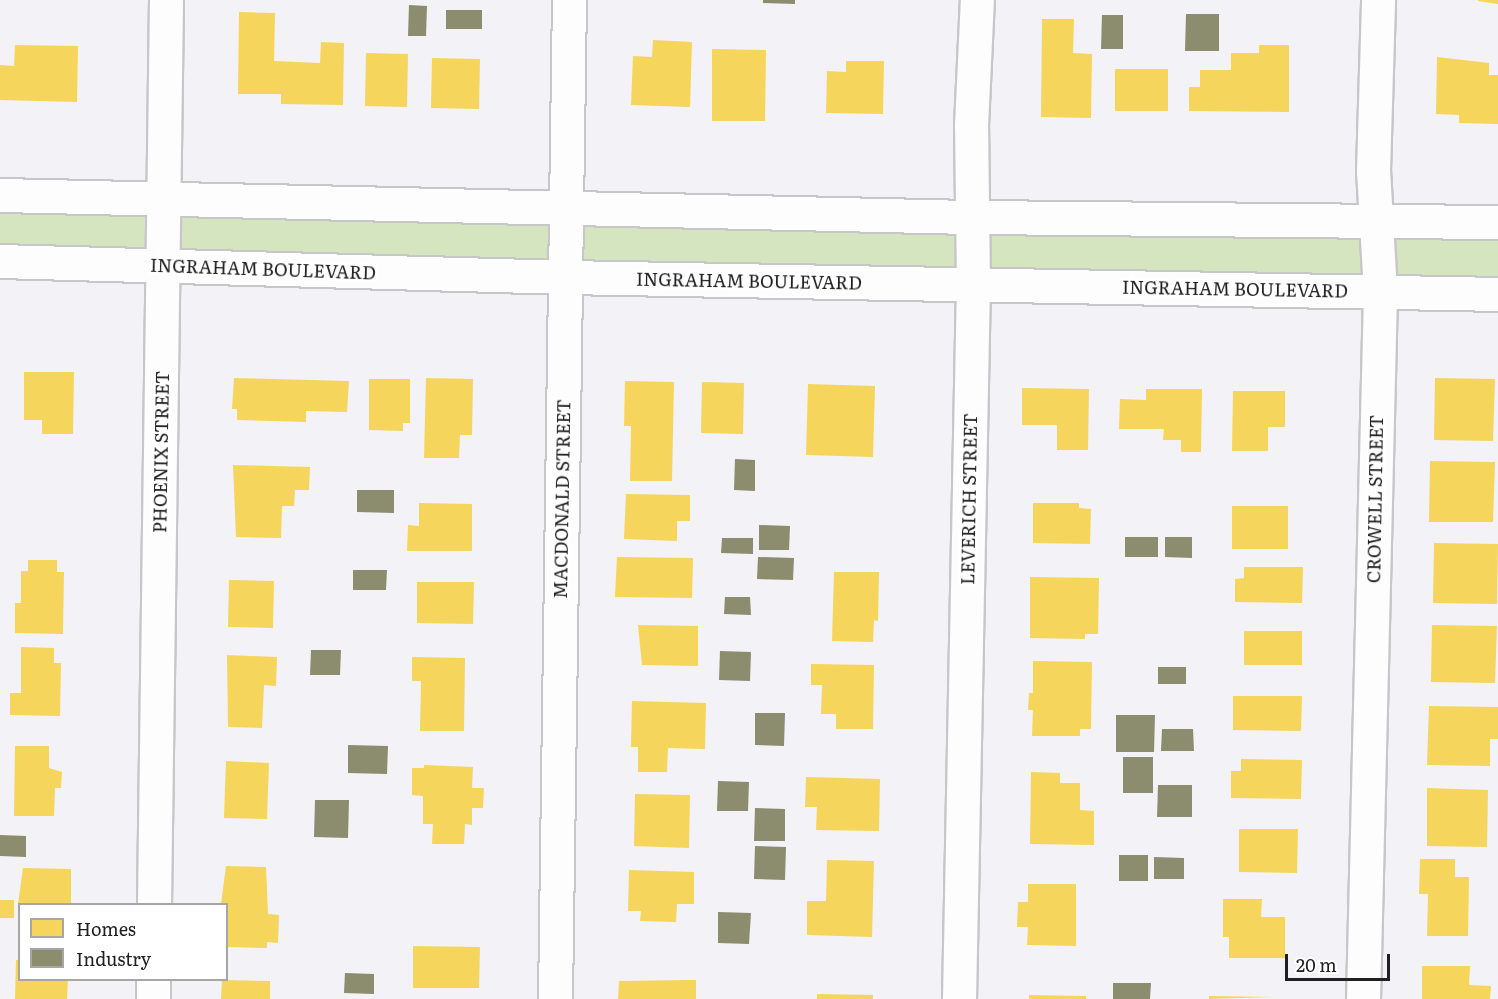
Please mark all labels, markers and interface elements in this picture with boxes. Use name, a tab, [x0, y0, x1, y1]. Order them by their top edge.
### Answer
street label: INGRAHAM BOULEVARD	[150, 254, 376, 284]
street label: INGRAHAM BOULEVARD	[636, 268, 862, 294]
street label: INGRAHAM BOULEVARD	[1122, 276, 1348, 302]
street label: PHOENIX STREET	[149, 371, 173, 533]
street label: MACDONALD STREET	[549, 399, 575, 599]
street label: LEVERICH STREET	[957, 413, 981, 585]
street label: CROWELL STREET	[1363, 415, 1387, 583]
legend	[18, 903, 228, 981]
text: Homes	[76, 915, 136, 942]
scale bar	[1288, 942, 1393, 980]
text: Industry	[76, 945, 151, 972]
text: 20 m	[1296, 951, 1337, 978]

